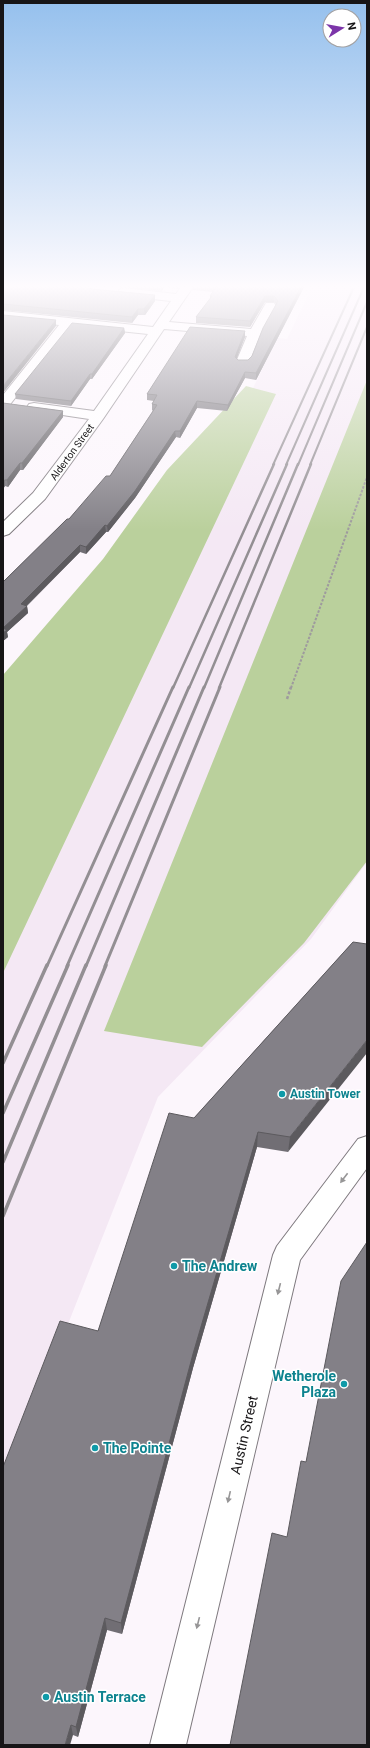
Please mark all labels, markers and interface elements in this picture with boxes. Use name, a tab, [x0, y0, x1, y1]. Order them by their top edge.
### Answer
north arrow	[322, 8, 362, 48]
text: N	[344, 21, 358, 31]
street label: Alderton Street	[48, 422, 96, 482]
place label: Austin Tower	[290, 1087, 361, 1101]
marker: Austin Tower	[277, 1089, 287, 1099]
one-way arrow	[340, 1173, 348, 1183]
place label: The Andrew	[182, 1258, 258, 1274]
marker: The Andrew	[169, 1261, 179, 1271]
one-way arrow	[276, 1283, 282, 1295]
place label: Wetherole Plaza	[272, 1368, 337, 1400]
marker: Wetherole Plaza	[339, 1379, 349, 1389]
street label: Austin Street	[227, 1394, 261, 1476]
place label: The Pointe	[103, 1440, 172, 1456]
marker: The Pointe	[90, 1443, 100, 1453]
one-way arrow	[226, 1491, 232, 1503]
one-way arrow	[195, 1617, 201, 1629]
place label: Austin Terrace	[54, 1689, 146, 1705]
marker: Austin Terrace	[41, 1692, 51, 1702]

